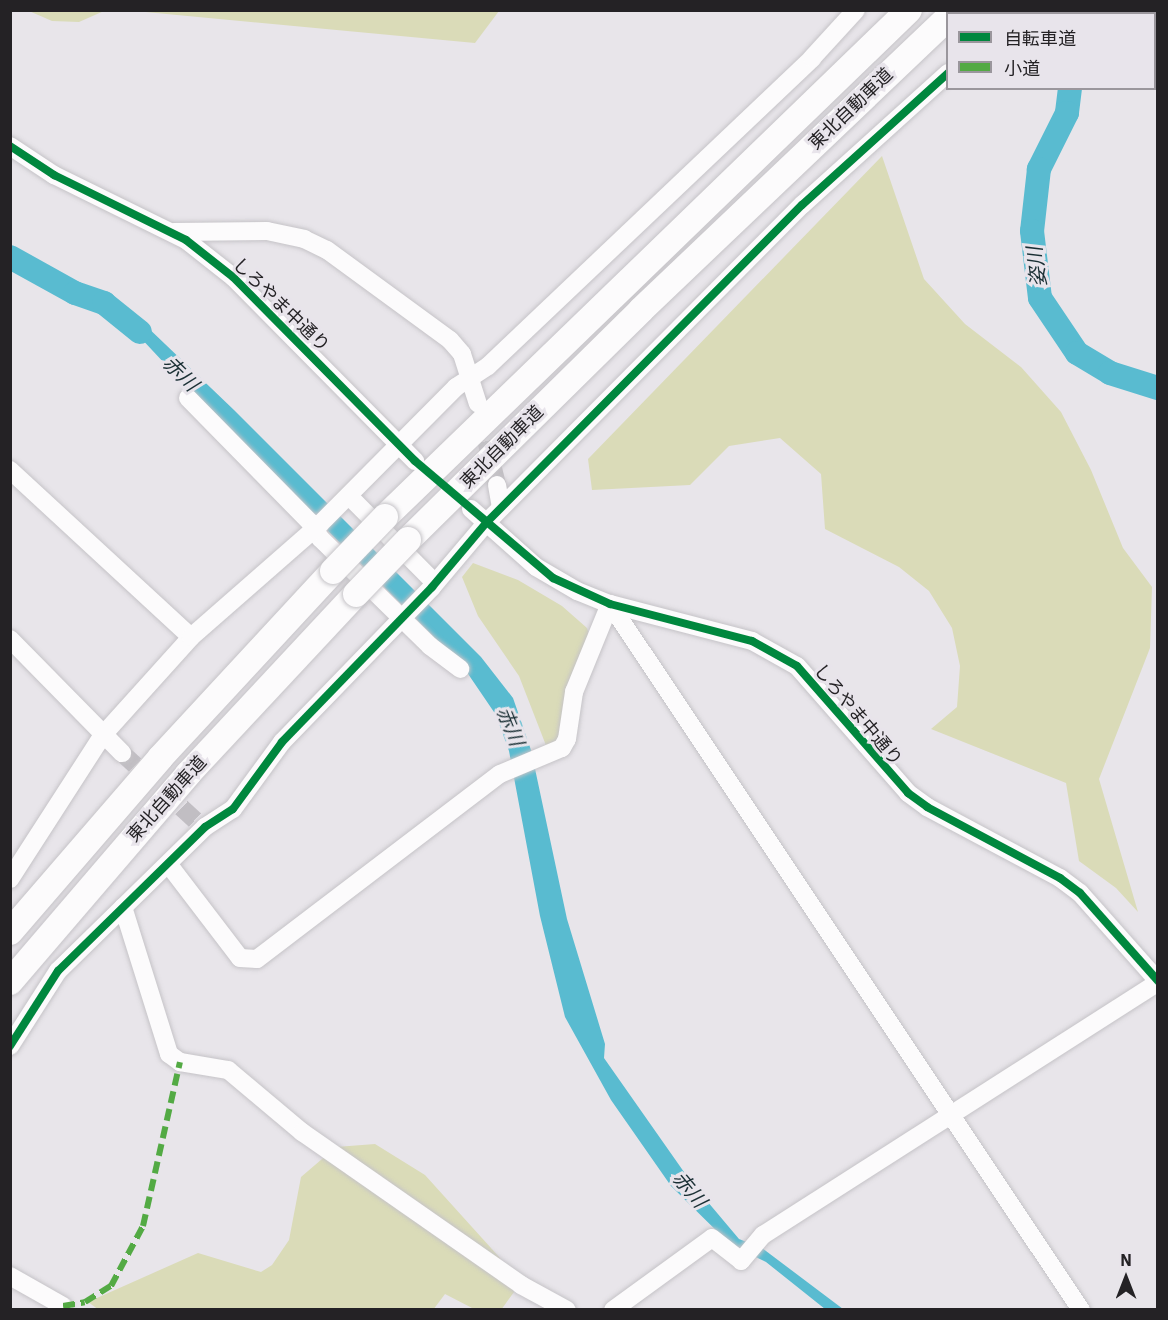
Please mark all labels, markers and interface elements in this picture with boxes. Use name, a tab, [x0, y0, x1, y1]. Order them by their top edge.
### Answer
legend	[946, 12, 1156, 90]
text: 自転車道	[1004, 27, 1076, 50]
text: 小道	[1004, 57, 1040, 80]
street label: 東北自動車道	[805, 64, 897, 154]
water label: 姿川	[1022, 246, 1050, 288]
street label: しろやま中通り	[228, 253, 334, 357]
water label: 赤川	[158, 350, 204, 396]
street label: 東北自動車道	[456, 401, 548, 493]
street label: しろやま中通り	[809, 660, 907, 770]
water label: 赤川	[492, 703, 530, 749]
street label: 東北自動車道	[123, 752, 211, 846]
water label: 赤川	[668, 1166, 712, 1212]
north arrow	[1096, 1248, 1156, 1308]
text: N	[1120, 1250, 1132, 1270]

